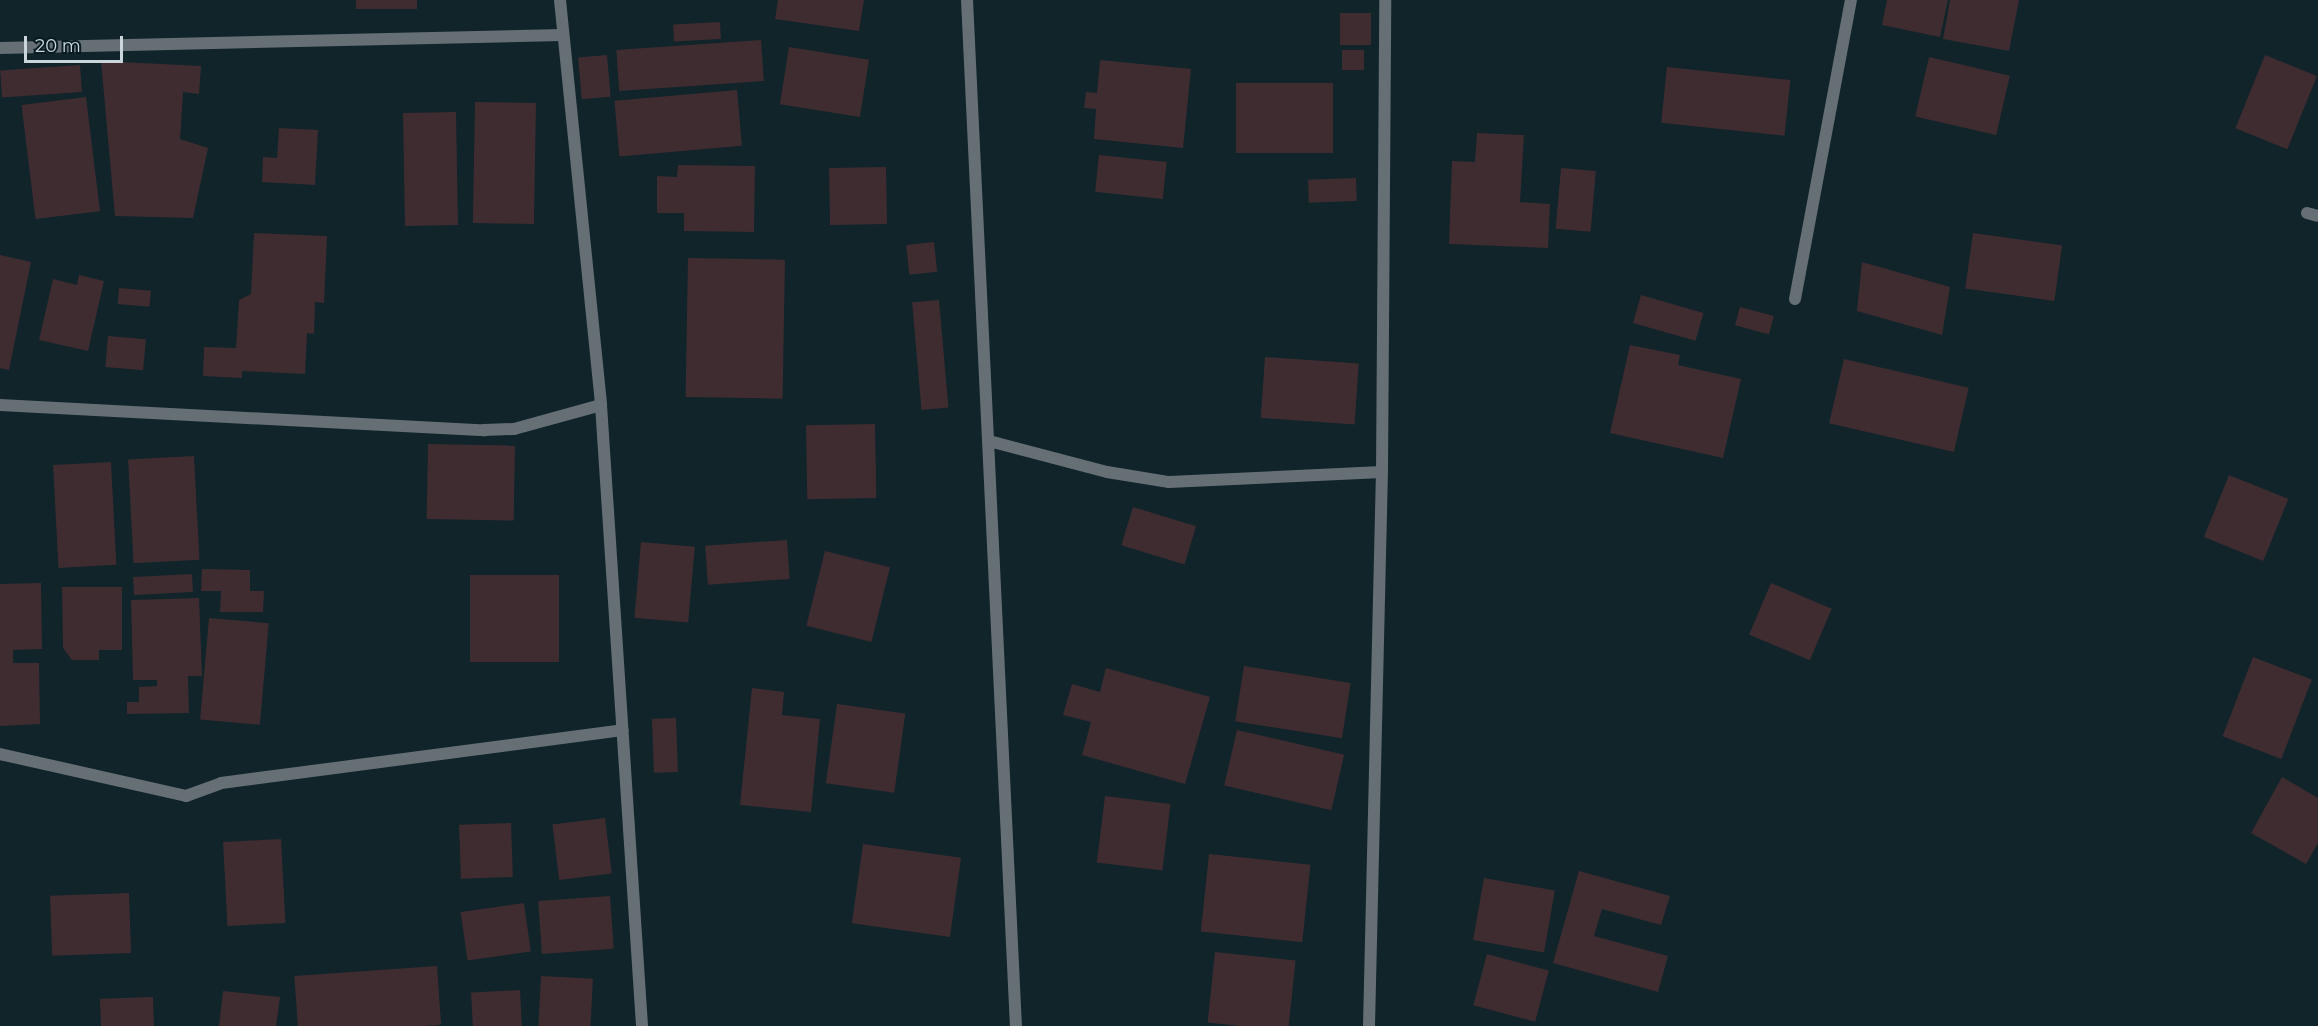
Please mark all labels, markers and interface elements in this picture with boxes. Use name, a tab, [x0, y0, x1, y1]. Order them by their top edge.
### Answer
scale bar	[27, 24, 126, 62]
text: 20 m	[35, 35, 81, 57]

